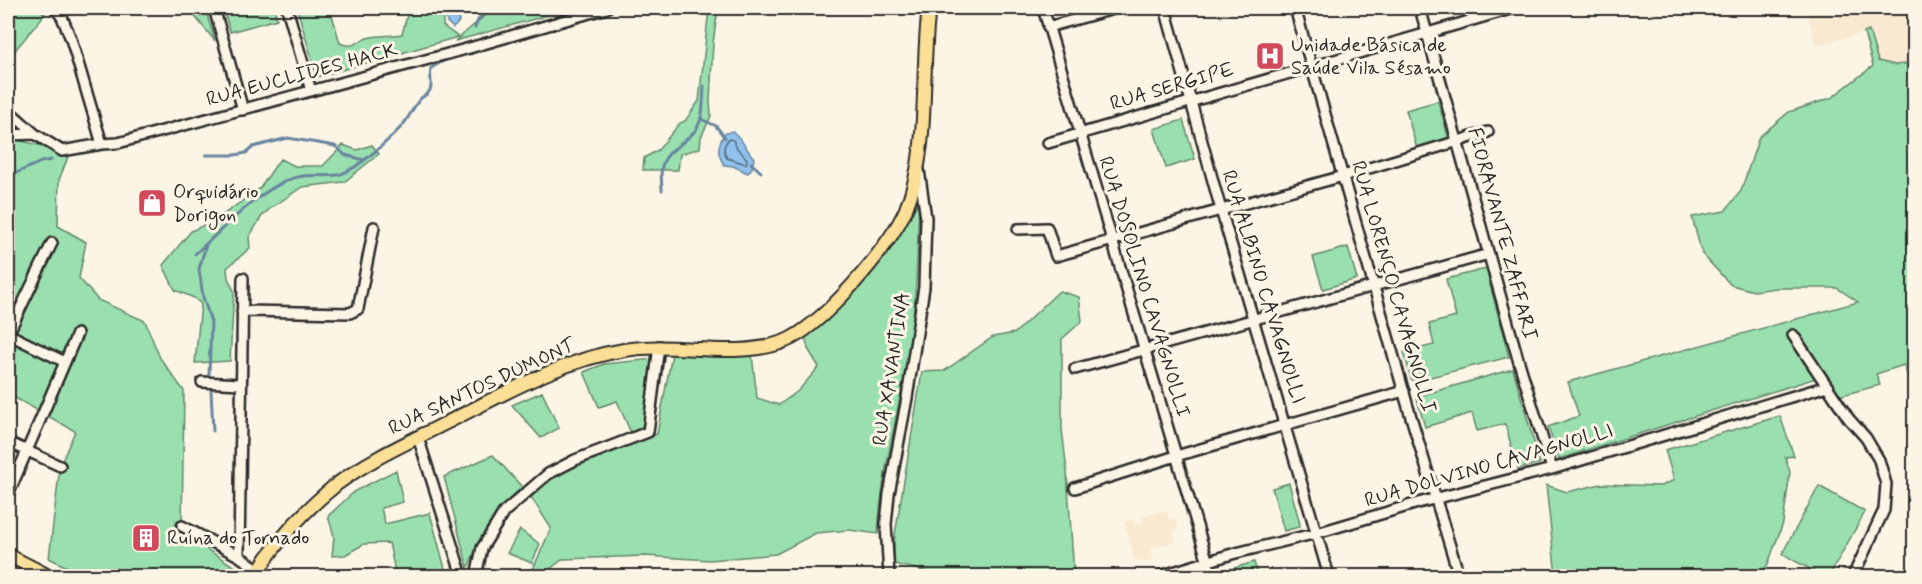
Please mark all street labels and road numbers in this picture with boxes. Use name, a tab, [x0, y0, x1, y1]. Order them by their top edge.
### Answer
street label: RUA EUCLIDES HACK	[203, 36, 401, 114]
street label: RUA SERGIPE	[1107, 56, 1237, 118]
street label: FIORAVANTE ZAFFARI	[1461, 125, 1544, 344]
street label: RUA DOSOLINO CAVAGNOLLI	[1091, 153, 1197, 421]
street label: RUA LORENÇO CAVAGNOLLI	[1344, 158, 1442, 417]
street label: RUA ALBINO CAVAGNOLLI	[1215, 167, 1311, 407]
street label: RUA XAVANTINA	[867, 290, 917, 448]
street label: RUA SANTOS DUMONT	[384, 331, 581, 442]
street label: RUA DOLVINO CAVAGNOLLI	[1362, 418, 1616, 514]

